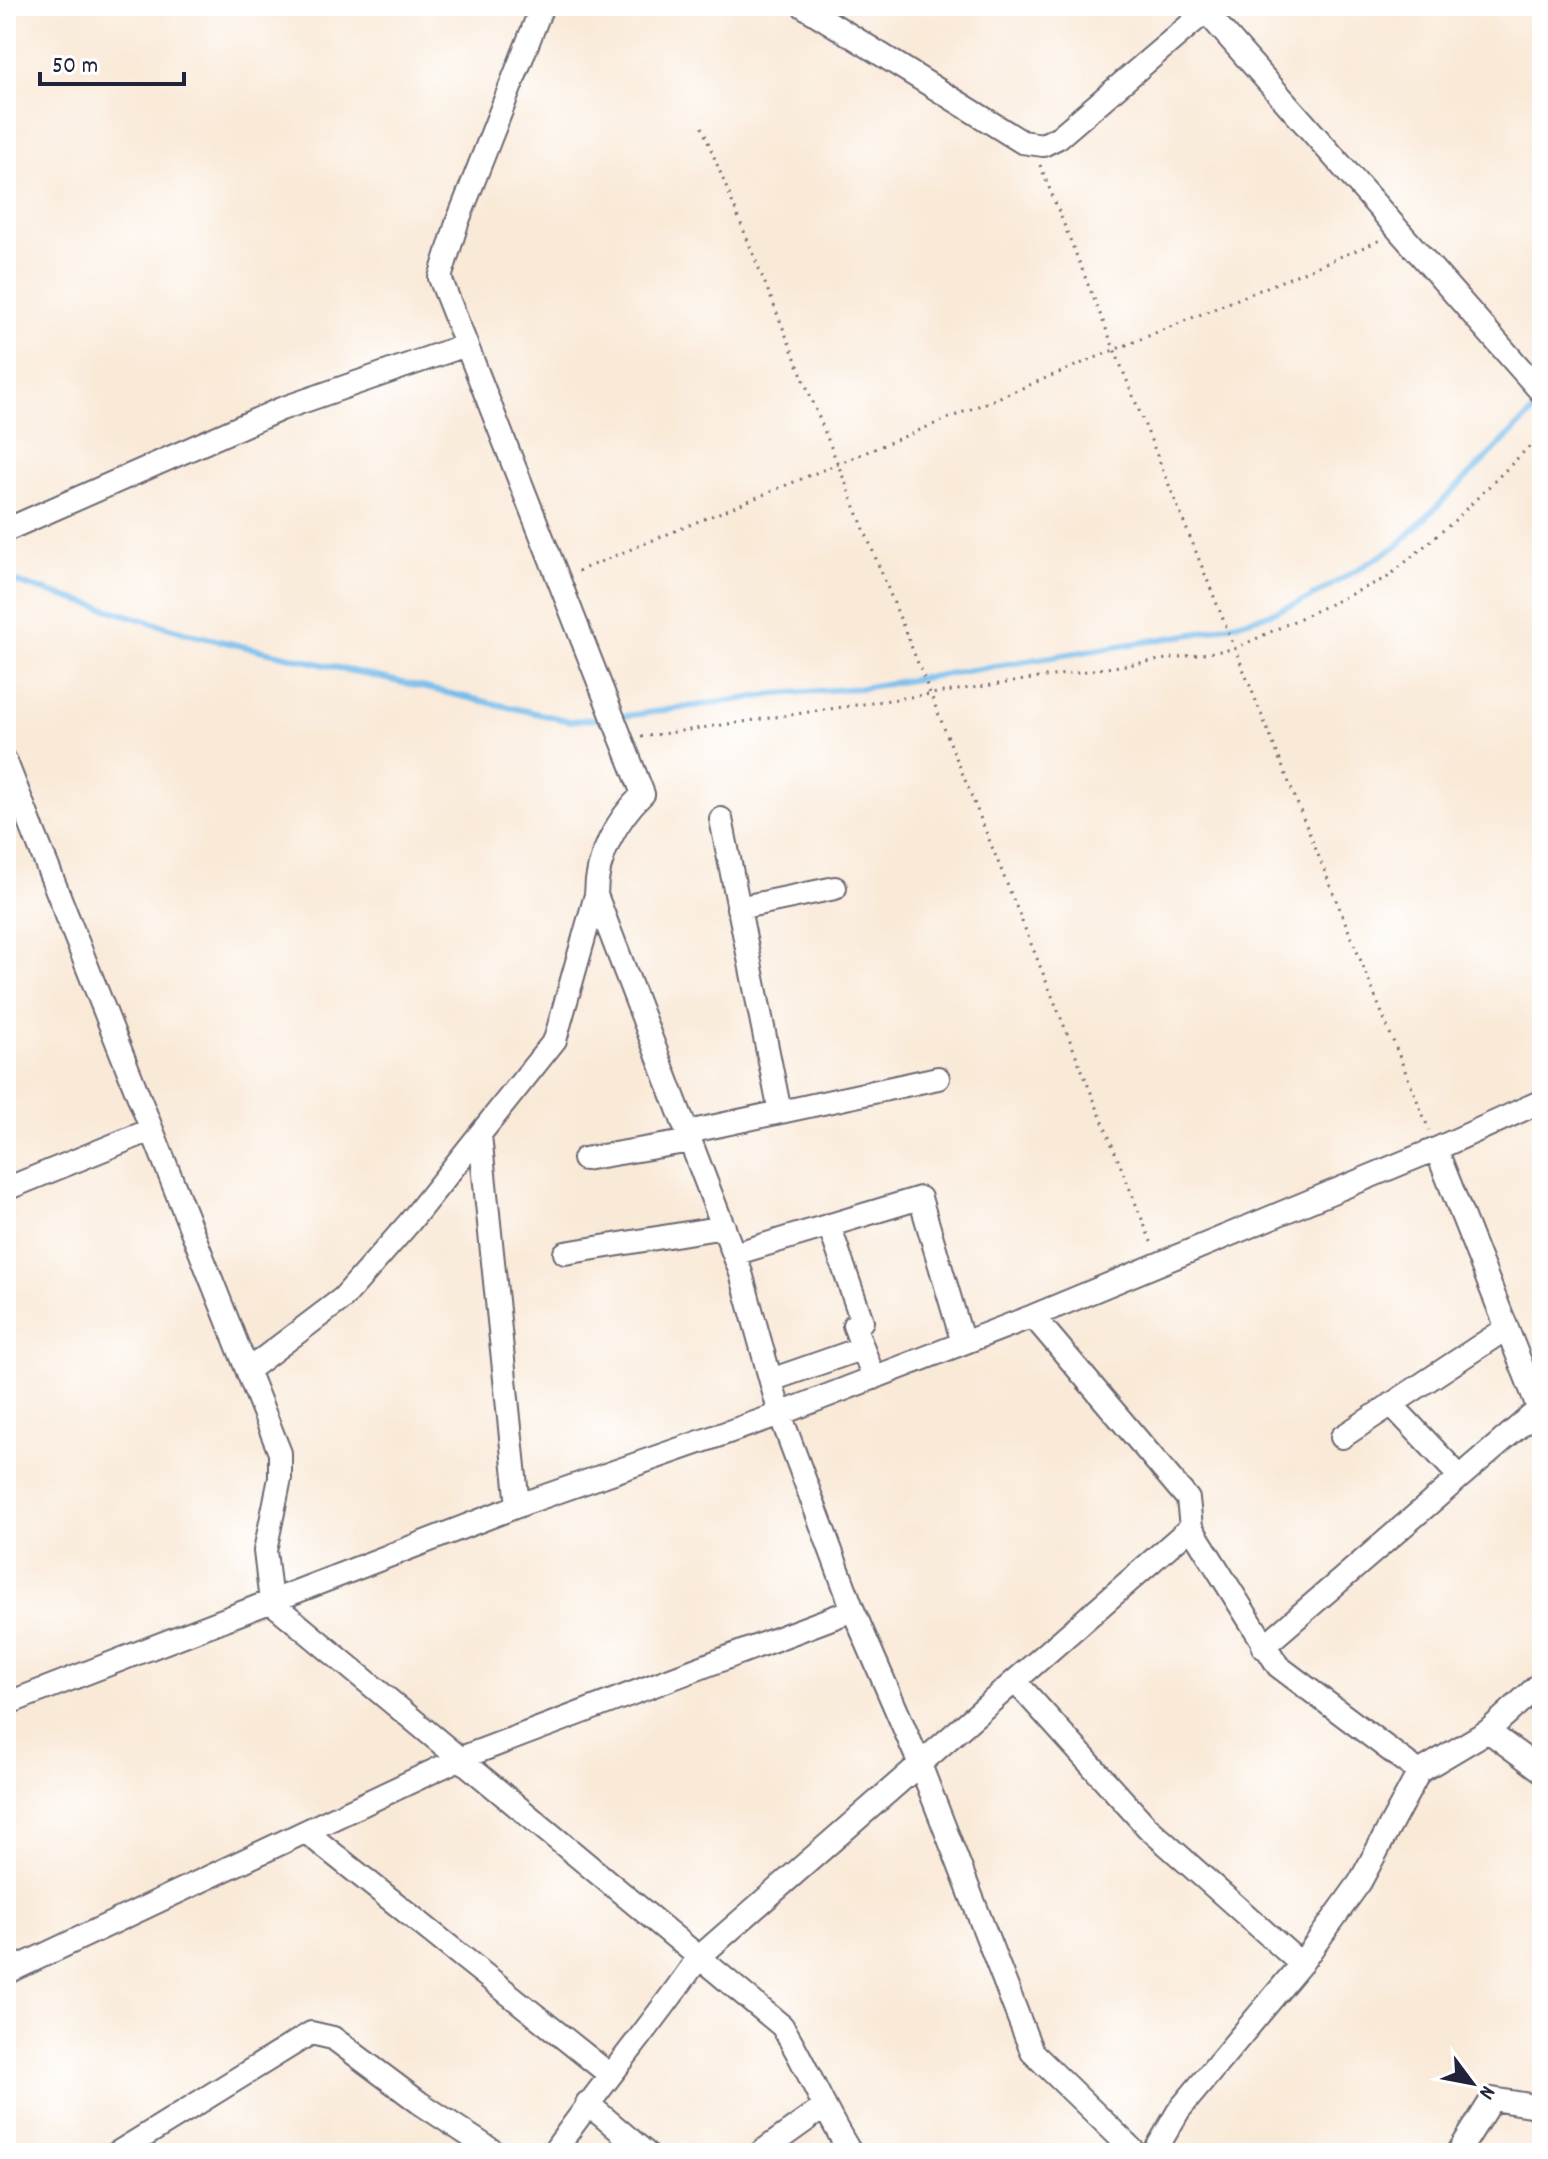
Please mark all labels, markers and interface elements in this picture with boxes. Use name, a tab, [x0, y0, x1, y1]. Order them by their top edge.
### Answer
scale bar	[40, 36, 184, 86]
text: 50 m	[52, 50, 98, 84]
north arrow	[1432, 2043, 1512, 2123]
text: N	[1470, 2079, 1502, 2105]

